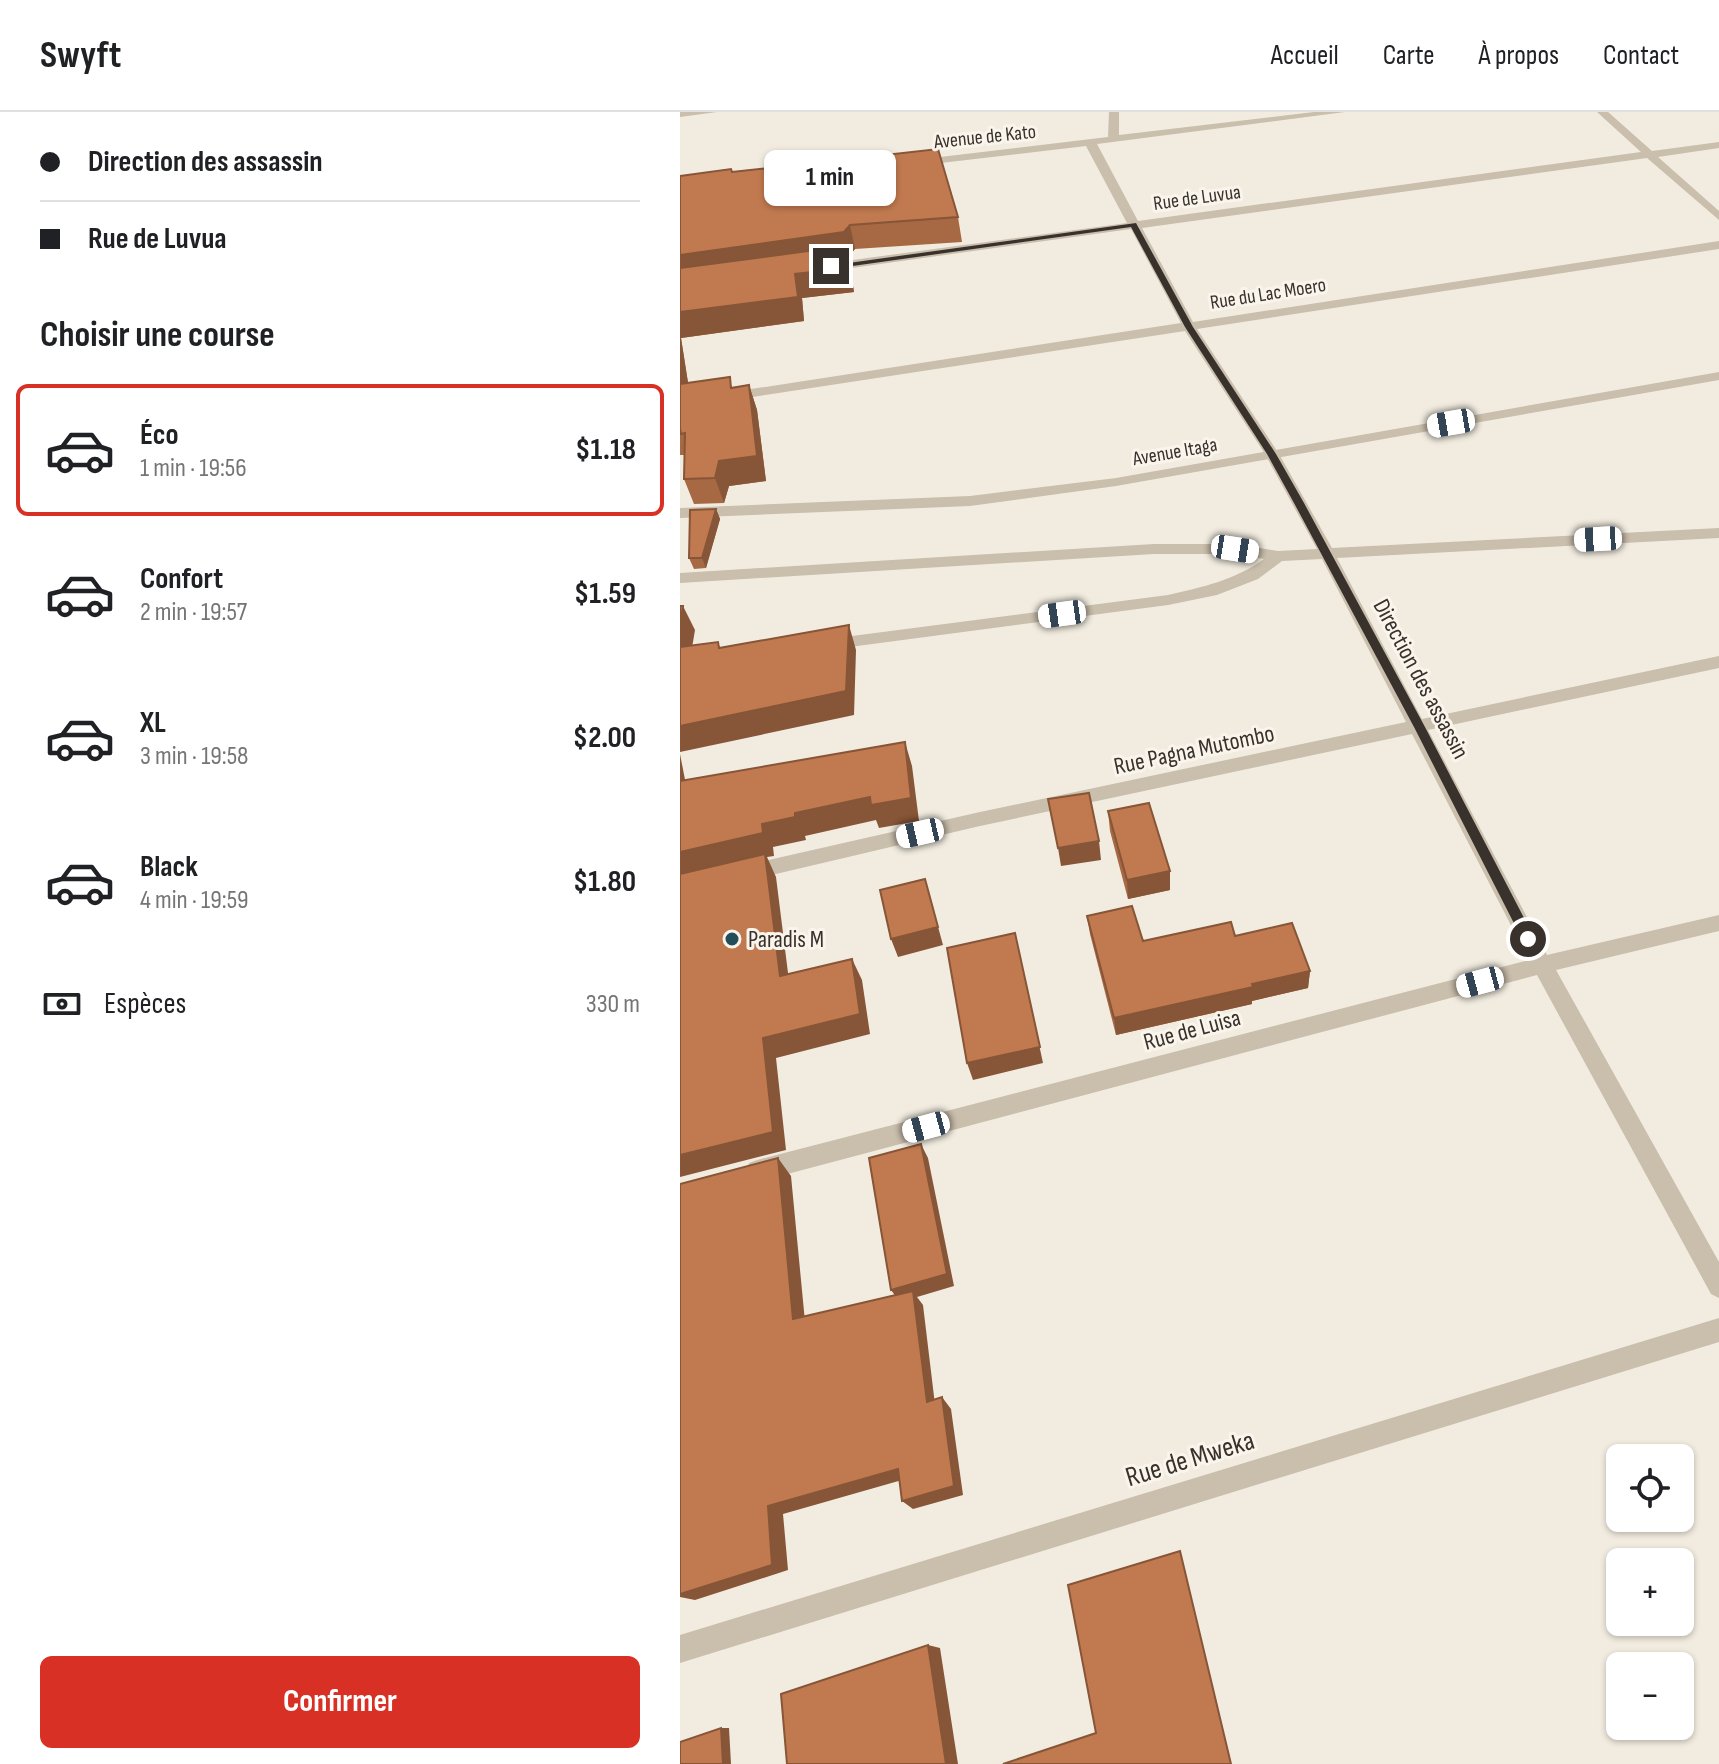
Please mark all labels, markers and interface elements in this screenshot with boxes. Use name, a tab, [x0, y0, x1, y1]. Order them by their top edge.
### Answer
text: Swyft	[40, 33, 121, 78]
text: Accueil	[1271, 39, 1339, 72]
text: Carte	[1383, 39, 1435, 72]
text: À propos	[1479, 39, 1559, 72]
text: Contact	[1603, 39, 1679, 72]
street label: Avenue de Kato	[932, 120, 1037, 154]
text: Direction des assassin	[88, 144, 323, 180]
callout: 1 min	[765, 150, 897, 206]
text: 1 min	[806, 162, 854, 193]
street label: Rue de Luvua	[1152, 180, 1242, 216]
text: Rue de Luvua	[88, 221, 227, 257]
route end	[813, 248, 849, 284]
street label: Rue du Lac Moero	[1208, 273, 1328, 315]
text: Choisir une course	[40, 314, 275, 357]
car	[1425, 407, 1477, 439]
icon: car	[44, 414, 116, 486]
text: Éco	[140, 417, 179, 453]
text: $1.18	[575, 432, 636, 468]
street label: Avenue Itaga	[1130, 433, 1219, 471]
text: 1 min · 19:56	[140, 453, 247, 484]
car	[1573, 526, 1623, 552]
car	[1209, 533, 1261, 565]
icon: car	[44, 558, 116, 630]
text: Confort	[140, 561, 223, 597]
text: $1.59	[574, 576, 636, 612]
street label: Direction des assassin	[1367, 594, 1475, 764]
text: 2 min · 19:57	[140, 597, 247, 628]
car	[1037, 599, 1087, 629]
icon: car	[44, 702, 116, 774]
text: XL	[140, 705, 166, 741]
street label: Rue Pagna Mutombo	[1111, 719, 1277, 781]
text: $2.00	[573, 720, 636, 756]
text: 3 min · 19:58	[140, 741, 249, 772]
car	[894, 816, 946, 850]
icon: car	[44, 846, 116, 918]
text: Black	[140, 849, 198, 885]
text: $1.80	[573, 864, 636, 900]
text: 4 min · 19:59	[140, 885, 249, 916]
route start	[1510, 921, 1546, 957]
place label: Paradis M	[748, 925, 824, 954]
marker: Paradis M	[723, 930, 741, 948]
car	[1454, 964, 1506, 1000]
icon: cash	[40, 982, 84, 1026]
text: Espèces	[104, 986, 186, 1022]
text: 330 m	[586, 989, 640, 1020]
street label: Rue de Luisa	[1140, 1003, 1244, 1057]
car	[900, 1109, 952, 1145]
street label: Rue de Mweka	[1122, 1424, 1258, 1494]
map controls	[1606, 1444, 1694, 1740]
button: locate	[1606, 1444, 1694, 1532]
button: +	[1606, 1548, 1694, 1636]
button: −	[1606, 1652, 1694, 1740]
button: Confirmer	[40, 1656, 640, 1748]

